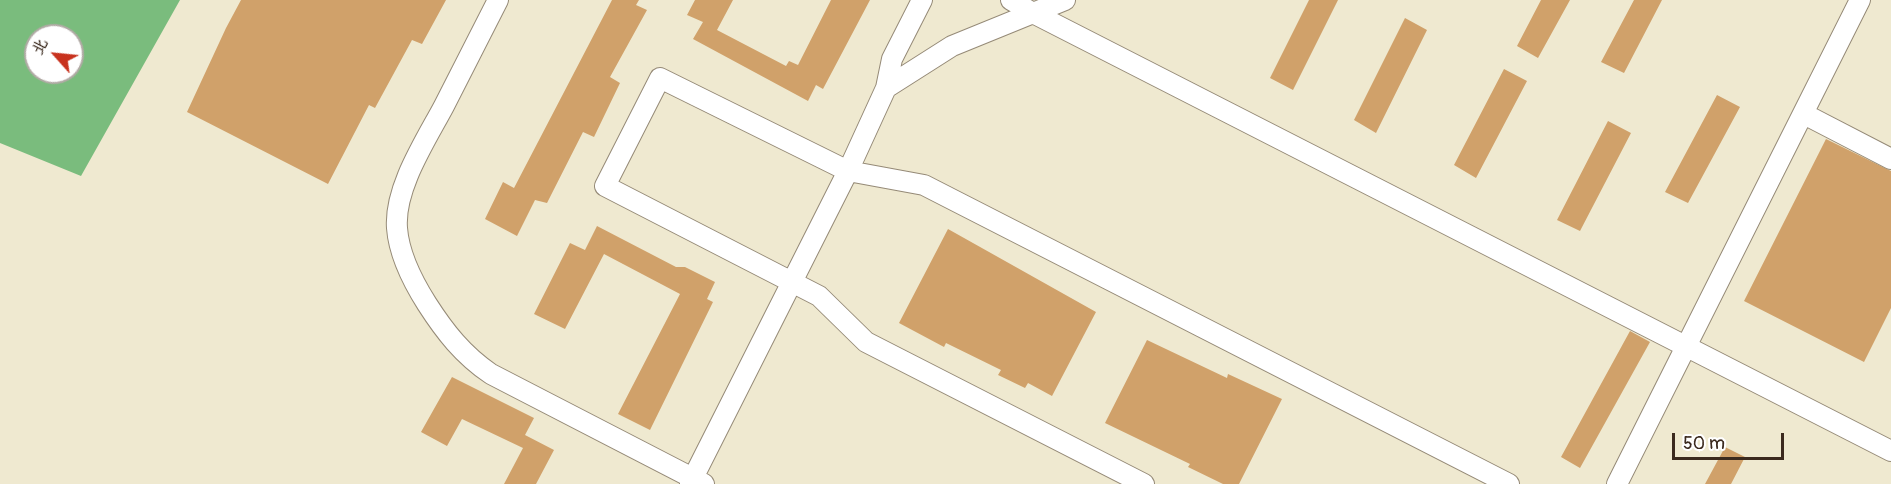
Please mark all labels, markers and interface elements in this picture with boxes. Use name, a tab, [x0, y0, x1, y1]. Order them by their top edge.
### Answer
north arrow	[24, 24, 84, 84]
text: 北	[27, 35, 52, 58]
scale bar	[1675, 421, 1788, 459]
text: 50 m	[1683, 432, 1725, 455]

